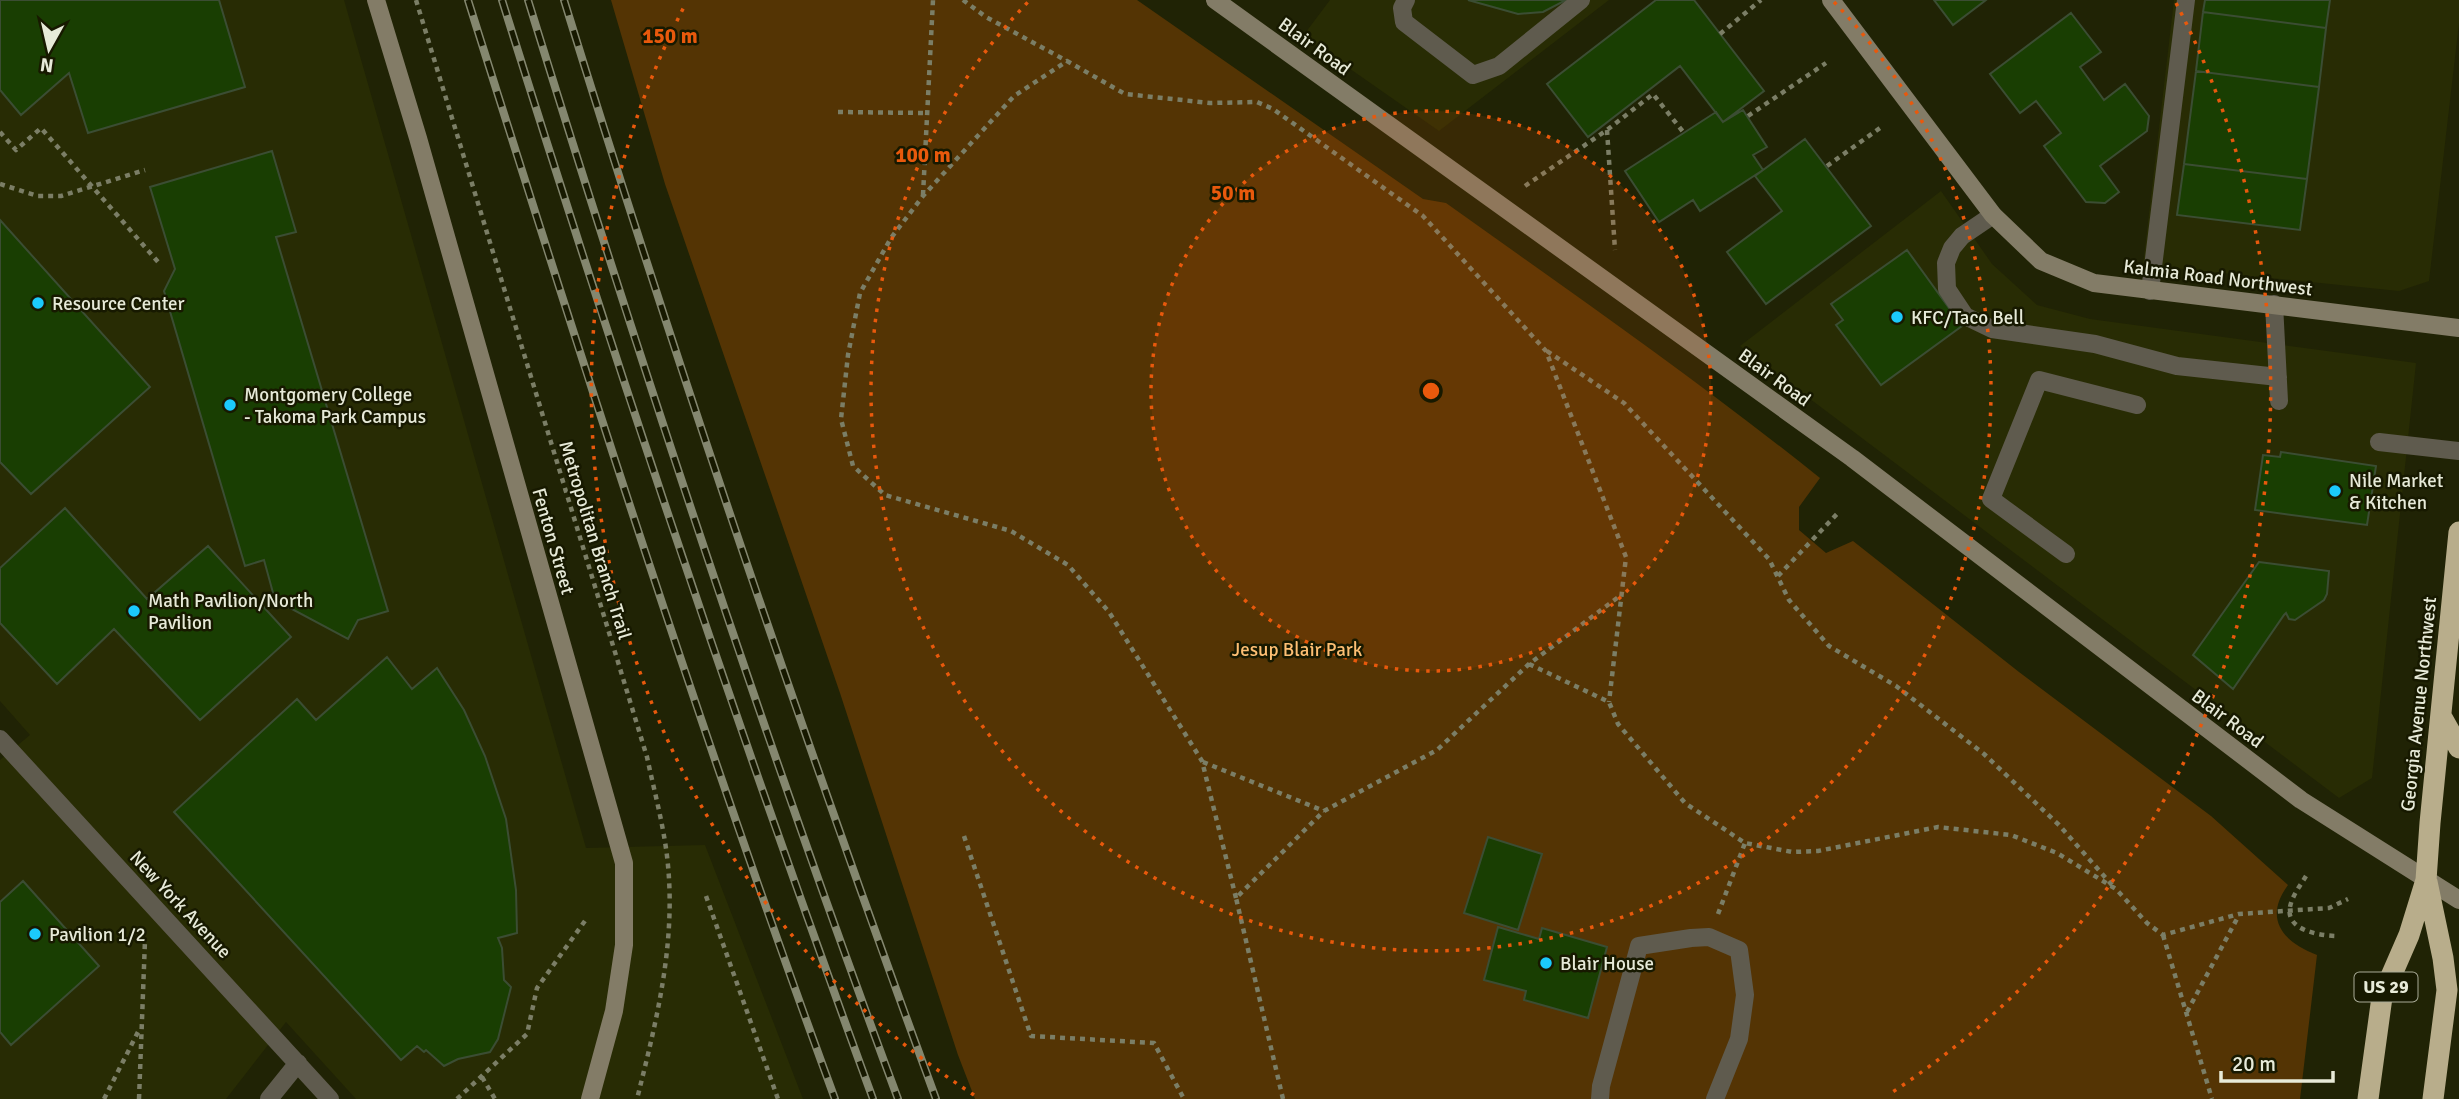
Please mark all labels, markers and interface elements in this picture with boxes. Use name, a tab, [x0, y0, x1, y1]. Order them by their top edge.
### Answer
street label: Blair Road	[1273, 12, 1355, 81]
north arrow	[14, 14, 84, 84]
text: 150 m	[642, 23, 698, 49]
text: N	[39, 52, 55, 78]
text: 100 m	[895, 142, 951, 168]
text: 50 m	[1211, 180, 1255, 206]
street label: Kalmia Road Northwest	[2122, 254, 2314, 302]
place label: Resource Center	[52, 292, 185, 316]
marker: Resource Center	[30, 295, 46, 311]
place label: KFC/Taco Bell	[1911, 306, 2024, 330]
marker: KFC/Taco Bell	[1889, 309, 1905, 325]
street label: Blair Road	[1733, 343, 1815, 412]
centre of rings	[1419, 379, 1443, 403]
place label: Montgomery College - Takoma Park Campus	[244, 383, 426, 429]
marker: Montgomery College - Takoma Park Campus	[222, 397, 238, 413]
street label: Metropolitan Branch Trail	[553, 438, 637, 643]
place label: Nile Market & Kitchen	[2349, 469, 2444, 515]
marker: Nile Market & Kitchen	[2327, 483, 2343, 499]
street label: Fenton Street	[526, 485, 580, 598]
place label: Math Pavilion/North Pavilion	[148, 589, 313, 635]
street label: Georgia Avenue Northwest	[2396, 595, 2442, 813]
marker: Math Pavilion/North Pavilion	[126, 603, 142, 619]
park label: Jesup Blair Park	[1232, 638, 1363, 662]
street label: Blair Road	[2187, 684, 2268, 754]
street label: New York Avenue	[124, 846, 236, 964]
place label: Pavilion 1/2	[49, 923, 146, 947]
marker: Pavilion 1/2	[27, 926, 43, 942]
place label: Blair House	[1560, 952, 1654, 976]
marker: Blair House	[1538, 955, 1554, 971]
road number: US 29	[2354, 972, 2418, 1002]
scale bar	[2221, 1040, 2333, 1084]
text: 20 m	[2232, 1051, 2276, 1077]

